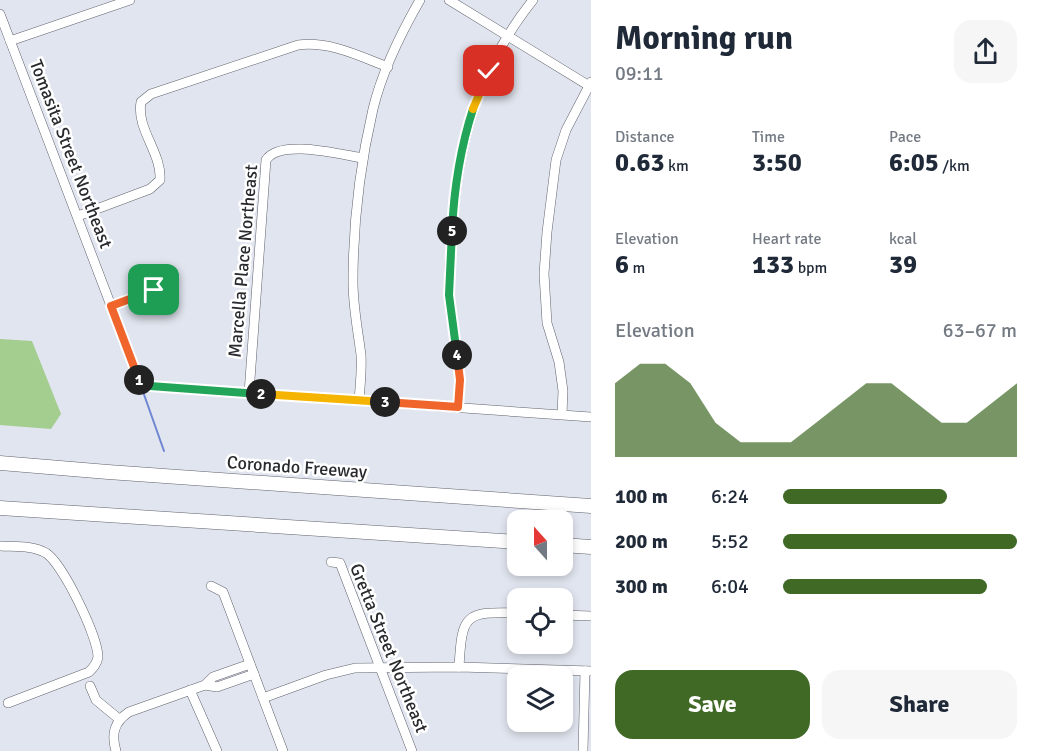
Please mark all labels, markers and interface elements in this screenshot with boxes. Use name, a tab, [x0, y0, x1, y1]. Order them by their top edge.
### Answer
text: Morning run	[615, 18, 793, 59]
button: share	[954, 20, 1017, 83]
pin	[463, 45, 514, 96]
icon: check	[472, 54, 505, 87]
street label: Tomasita Street Northeast	[25, 57, 117, 251]
text: 09:11	[615, 61, 664, 86]
text: Distance	[615, 127, 675, 147]
text: Time	[752, 127, 785, 147]
text: Pace	[889, 127, 921, 147]
text: 0.63	[615, 147, 665, 179]
text: 3:50	[752, 147, 802, 179]
text: 6:05	[889, 147, 939, 179]
text: km	[665, 156, 689, 176]
text: /km	[939, 156, 970, 176]
street label: Marcella Place Northeast	[224, 164, 262, 358]
pin: 5	[437, 216, 467, 246]
text: 5	[448, 221, 456, 241]
text: Elevation	[615, 229, 679, 249]
text: Heart rate	[752, 229, 821, 249]
text: kcal	[889, 229, 917, 249]
text: 6	[615, 249, 629, 281]
text: 133	[752, 249, 794, 281]
text: 39	[889, 249, 917, 281]
text: m	[629, 258, 645, 278]
text: bpm	[794, 258, 827, 278]
pin	[128, 264, 179, 315]
icon: arrive	[137, 273, 170, 306]
text: Elevation	[615, 318, 695, 343]
text: 63–67 m	[943, 318, 1017, 343]
pin: 4	[442, 340, 472, 370]
text: 4	[453, 345, 461, 365]
pin: 1	[124, 365, 154, 395]
text: 1	[135, 370, 143, 390]
pin: 2	[246, 379, 276, 409]
text: 2	[257, 384, 265, 404]
pin: 3	[370, 387, 400, 417]
text: 3	[381, 392, 389, 412]
street label: Coronado Freeway	[226, 451, 369, 483]
text: 100 m	[615, 484, 668, 509]
text: 6:24	[711, 484, 749, 509]
north arrow	[507, 510, 573, 576]
map controls	[507, 510, 573, 732]
text: 200 m	[615, 529, 668, 554]
text: 5:52	[711, 529, 749, 554]
street label: Gretta Street Northeast	[345, 560, 433, 736]
text: 300 m	[615, 574, 668, 599]
text: 6:04	[711, 574, 749, 599]
button: locate	[507, 588, 573, 654]
button: layers	[507, 666, 573, 732]
button: Save	[615, 670, 810, 739]
button: Share	[822, 670, 1017, 739]

